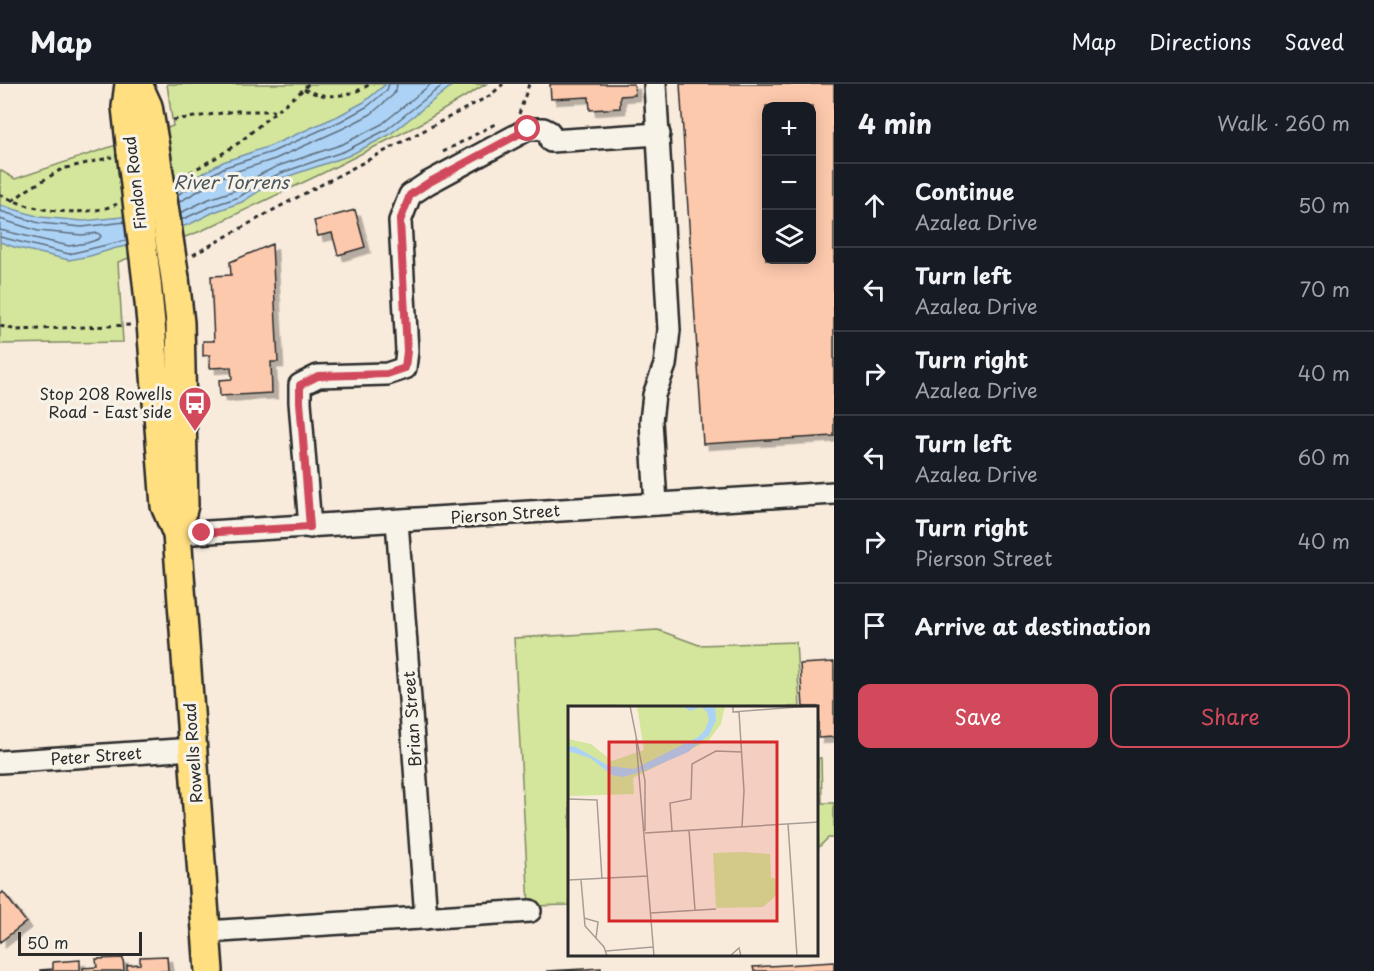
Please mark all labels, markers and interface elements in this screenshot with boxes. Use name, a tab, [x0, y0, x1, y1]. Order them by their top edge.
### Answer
text: Map	[30, 20, 92, 63]
text: Map	[1071, 25, 1116, 57]
text: Directions	[1149, 25, 1251, 57]
text: Saved	[1284, 25, 1344, 57]
map controls	[762, 102, 816, 264]
button: +	[762, 102, 816, 156]
text: 4 min	[858, 104, 932, 143]
text: Walk · 260 m	[1217, 108, 1350, 138]
route start	[514, 115, 540, 141]
street label: Findon Road	[116, 135, 152, 231]
button: −	[762, 156, 816, 210]
water label: River Torrens	[173, 168, 290, 195]
text: Continue	[915, 174, 1014, 207]
icon: ahead	[858, 189, 891, 222]
text: 50 m	[1298, 190, 1350, 220]
text: Azalea Drive	[915, 207, 1038, 237]
button: layers	[762, 210, 816, 264]
text: Turn left	[915, 258, 1012, 291]
icon: left	[858, 273, 891, 306]
text: 70 m	[1300, 274, 1350, 304]
text: Azalea Drive	[915, 291, 1038, 321]
text: Turn right	[915, 342, 1028, 375]
icon: right	[858, 357, 891, 390]
text: 40 m	[1298, 358, 1350, 388]
text: Azalea Drive	[915, 375, 1038, 405]
place label: Stop 208 Rowells Road - East side	[39, 381, 172, 423]
bus stop icon: Stop 208 Rowells Road - East side	[177, 385, 213, 432]
text: Turn left	[915, 426, 1012, 459]
icon: left	[858, 441, 891, 474]
text: 60 m	[1298, 442, 1350, 472]
text: Azalea Drive	[915, 459, 1038, 489]
street label: Pierson Street	[449, 497, 561, 529]
text: Turn right	[915, 510, 1028, 543]
route end	[188, 519, 214, 545]
icon: right	[858, 525, 891, 558]
text: 40 m	[1298, 526, 1350, 556]
text: Pierson Street	[915, 543, 1052, 573]
icon: arrive	[858, 609, 891, 642]
text: Arrive at destination	[915, 609, 1151, 642]
street label: Brian Street	[396, 670, 426, 768]
button: Save	[858, 684, 1098, 748]
button: Share	[1110, 684, 1350, 748]
street label: Rowells Road	[177, 702, 207, 804]
inset map	[568, 706, 819, 956]
street label: Peter Street	[49, 740, 143, 770]
scale bar	[18, 929, 142, 956]
text: 50 m	[27, 930, 68, 954]

